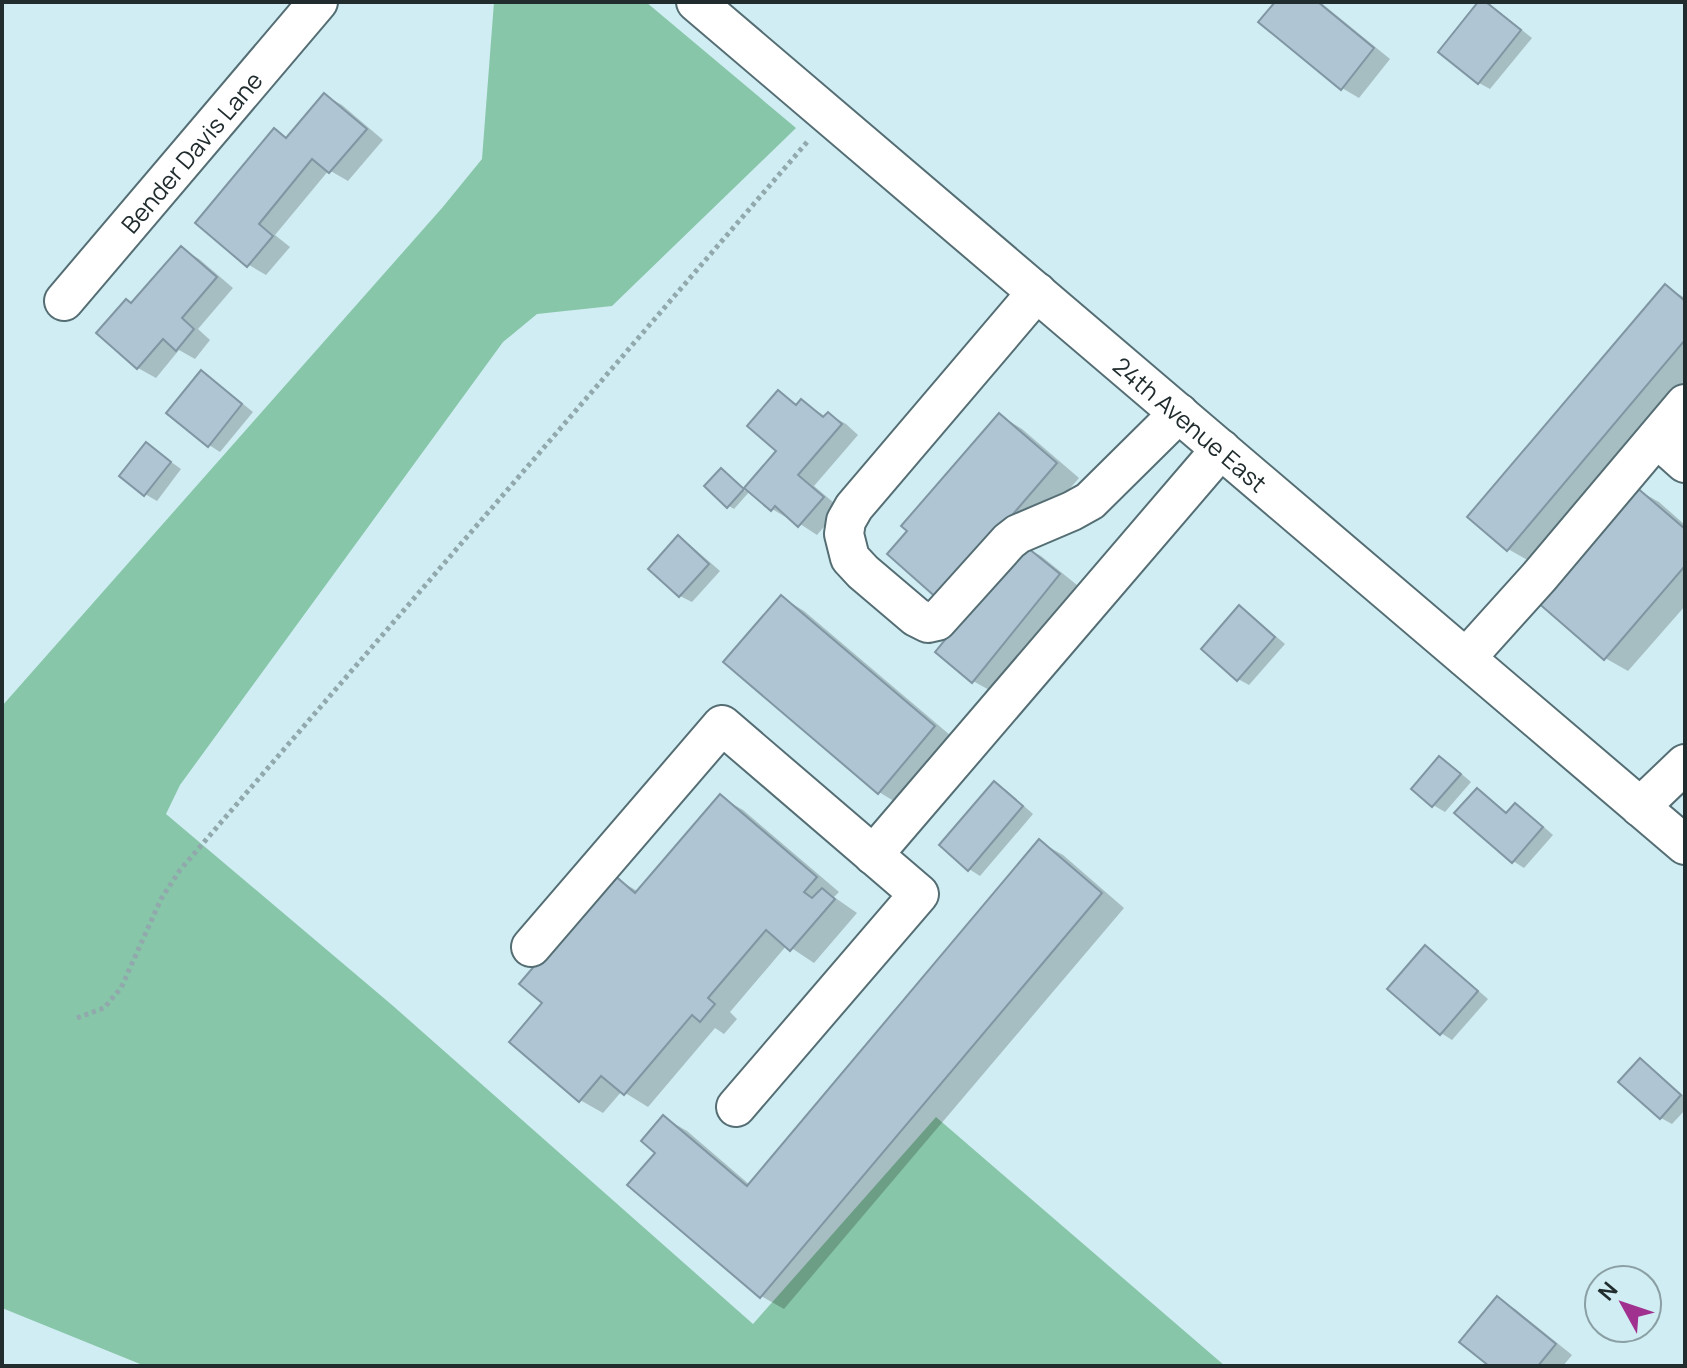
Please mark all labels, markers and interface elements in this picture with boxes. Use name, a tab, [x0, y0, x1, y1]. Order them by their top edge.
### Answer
street label: Bender Davis Lane	[113, 64, 269, 239]
street label: 24th Avenue East	[1107, 349, 1275, 499]
north arrow	[1583, 1264, 1663, 1344]
text: N	[1591, 1275, 1624, 1307]

